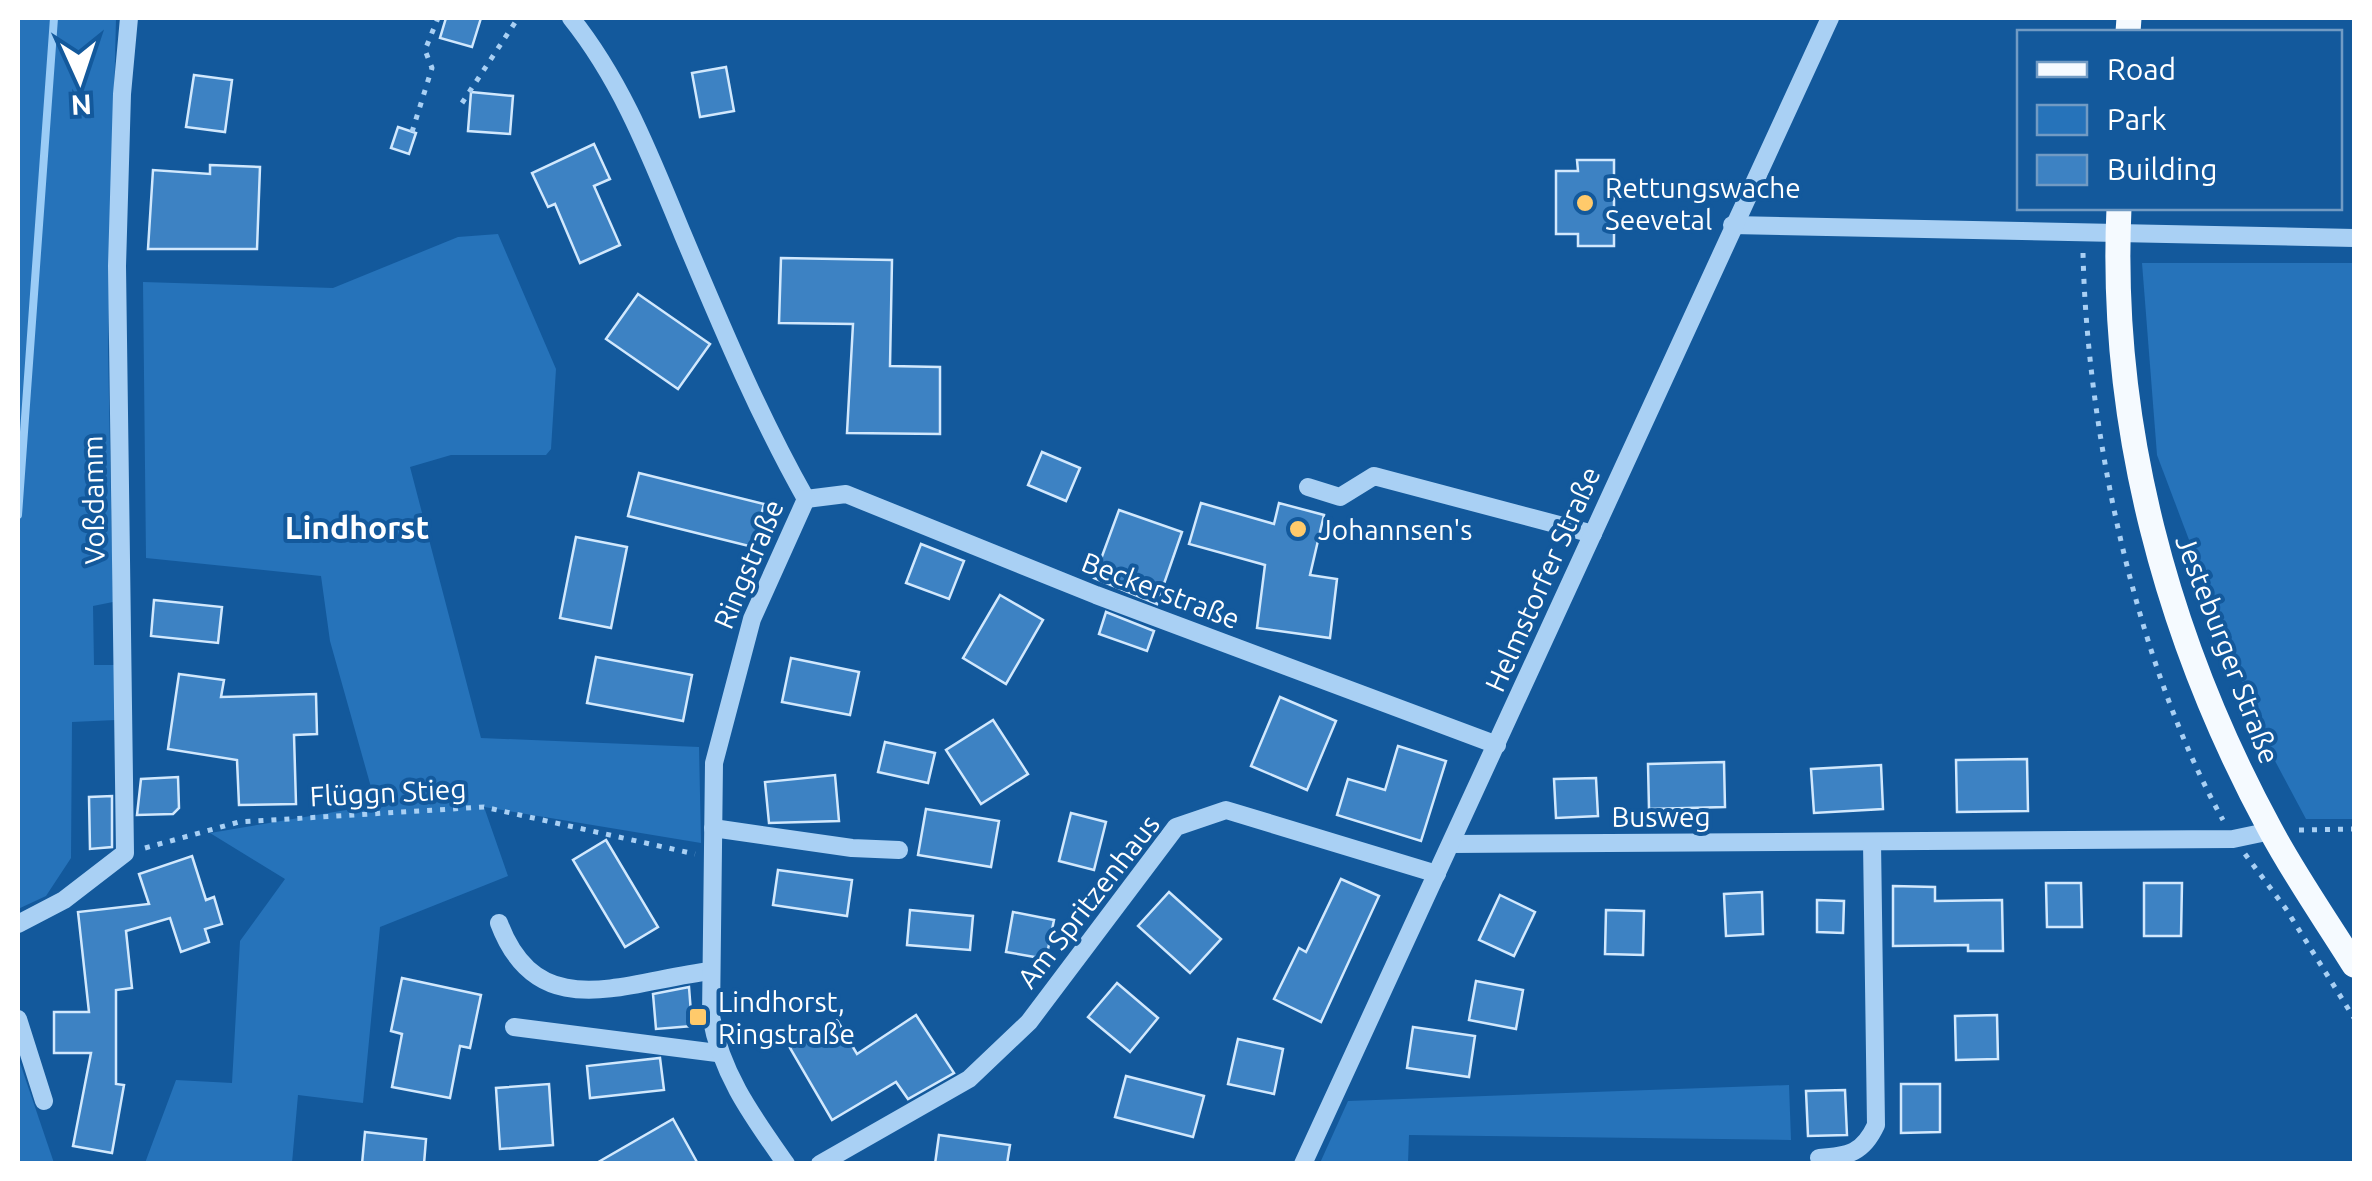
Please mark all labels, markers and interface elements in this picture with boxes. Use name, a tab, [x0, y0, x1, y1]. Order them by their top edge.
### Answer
north arrow	[30, 30, 130, 130]
legend	[2017, 30, 2342, 210]
text: Road	[2107, 52, 2176, 86]
text: N	[70, 89, 93, 121]
text: Park	[2107, 102, 2167, 136]
text: Building	[2107, 152, 2218, 186]
place label: Rettungswache Seevetal	[1605, 172, 1801, 235]
marker: Rettungswache Seevetal	[1574, 192, 1596, 214]
street label: Voßdamm	[76, 435, 110, 565]
street label: Helmstorfer Straße	[1478, 462, 1606, 696]
street label: Ringstraße	[707, 495, 789, 633]
district label: Lindhorst	[285, 509, 429, 545]
place label: Johannsen's	[1318, 514, 1472, 545]
marker: Johannsen's	[1287, 518, 1309, 540]
street label: Jesteburger Straße	[2170, 530, 2286, 768]
street label: Beckerstraße	[1078, 546, 1244, 634]
street label: Flüggn Stieg	[309, 772, 467, 812]
street label: Busweg	[1611, 801, 1711, 832]
street label: Am Spritzenhaus	[1011, 808, 1165, 994]
place label: Lindhorst, Ringstraße	[718, 986, 855, 1049]
marker: Lindhorst, Ringstraße	[687, 1006, 709, 1028]

